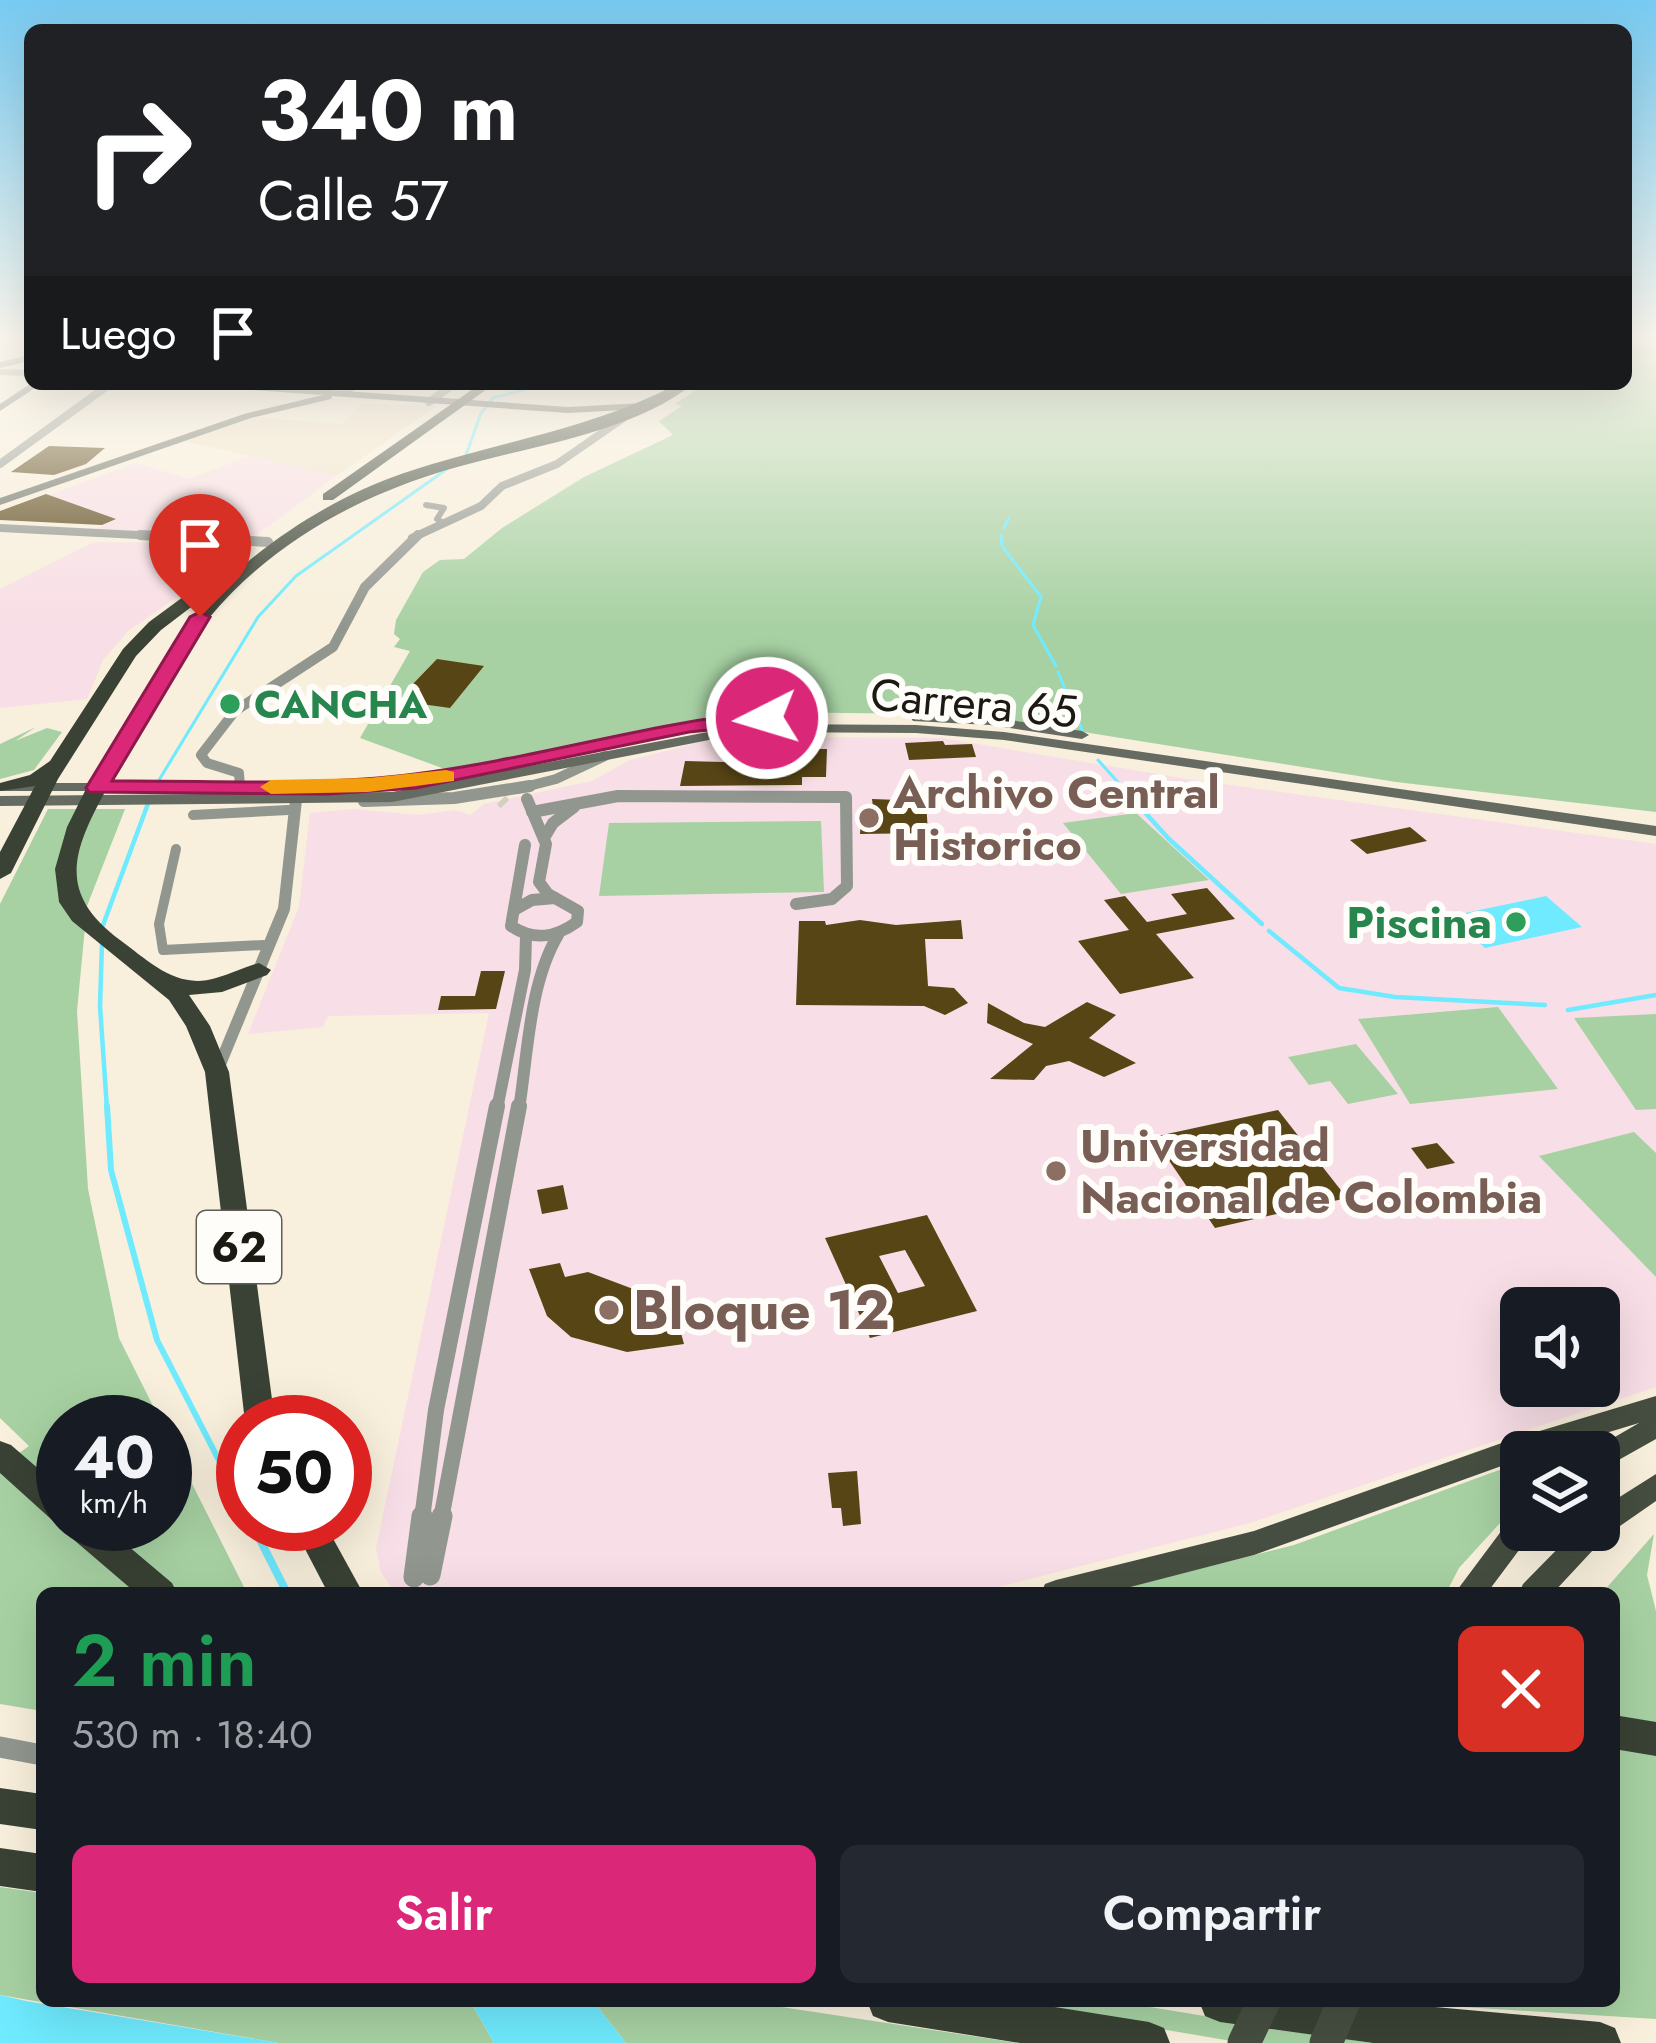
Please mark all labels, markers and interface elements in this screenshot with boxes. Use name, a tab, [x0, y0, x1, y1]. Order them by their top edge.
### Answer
text: 340 m	[258, 50, 518, 172]
icon: right	[60, 72, 216, 228]
text: Calle 57	[258, 162, 449, 240]
icon: arrive	[200, 300, 266, 366]
text: Luego	[60, 301, 176, 366]
pin	[149, 494, 251, 617]
icon: arrive	[167, 512, 233, 578]
position arrow	[704, 655, 830, 781]
street label: Carrera 65	[868, 662, 1080, 744]
place label: CANCHA	[254, 676, 427, 733]
marker: CANCHA	[217, 691, 243, 717]
place label: Archivo Central Historico	[892, 760, 1220, 877]
marker: Archivo Central Historico	[856, 805, 882, 831]
place label: Piscina	[1346, 890, 1492, 955]
marker: Piscina	[1503, 909, 1529, 935]
place label: Universidad Nacional de Colombia	[1080, 1113, 1542, 1230]
marker: Universidad Nacional de Colombia	[1043, 1158, 1069, 1184]
road number: 62	[197, 1211, 281, 1283]
place label: Bloque 12	[633, 1271, 890, 1349]
map controls	[1500, 1287, 1620, 1551]
button: sound	[1500, 1287, 1620, 1407]
marker: Bloque 12	[596, 1297, 622, 1323]
speed limit sign: 50	[216, 1395, 372, 1551]
text: 40	[73, 1414, 155, 1501]
button: layers	[1500, 1431, 1620, 1551]
text: km/h	[80, 1481, 148, 1524]
text: 2 min	[72, 1609, 257, 1713]
button: close	[1458, 1626, 1584, 1752]
text: 530 m · 18:40	[72, 1706, 313, 1763]
button: Salir	[72, 1845, 816, 1983]
button: Compartir	[840, 1845, 1584, 1983]

